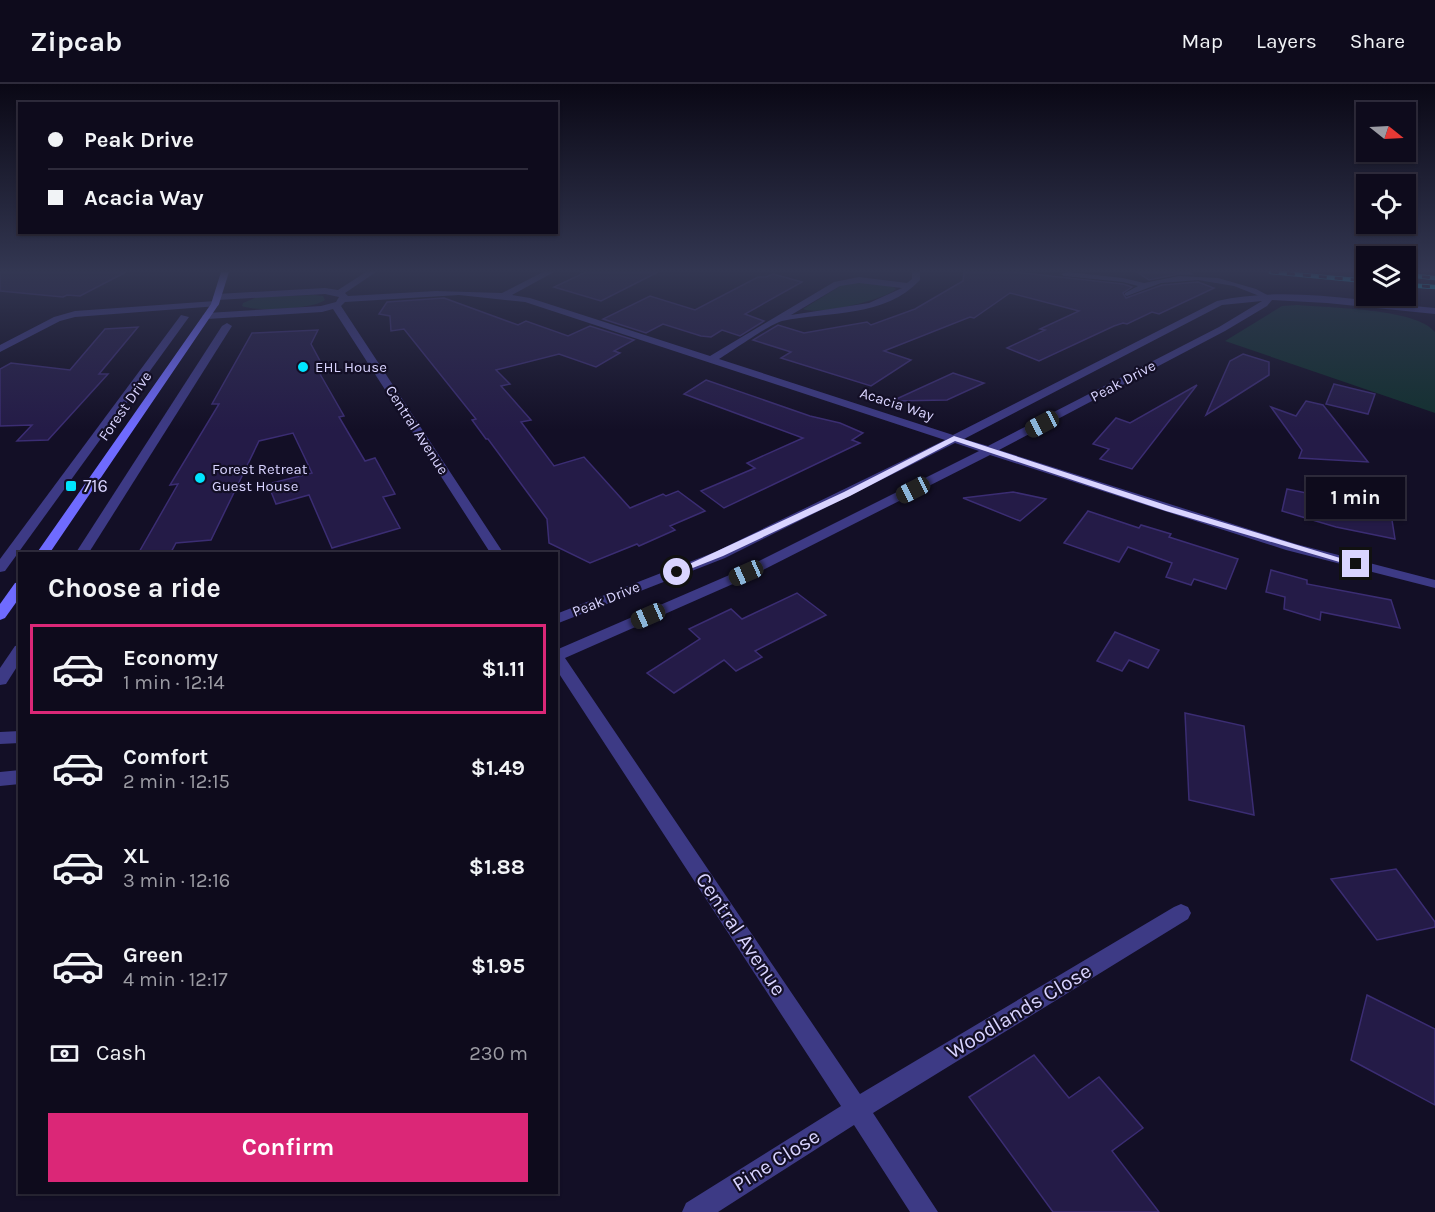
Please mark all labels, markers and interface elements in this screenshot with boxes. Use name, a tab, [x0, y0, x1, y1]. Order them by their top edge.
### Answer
text: Zipcab	[30, 25, 122, 58]
text: Map	[1181, 29, 1223, 53]
text: Layers	[1256, 29, 1317, 53]
text: Share	[1350, 29, 1405, 53]
north arrow	[1356, 102, 1416, 162]
map controls	[1356, 102, 1416, 306]
text: Peak Drive	[84, 127, 194, 153]
button: locate	[1356, 174, 1416, 234]
text: Acacia Way	[84, 185, 203, 211]
button: layers	[1356, 246, 1416, 306]
street label: Peak Drive	[1087, 356, 1159, 406]
place label: EHL House	[315, 358, 387, 376]
marker: EHL House	[296, 360, 310, 374]
street label: Forest Drive	[94, 368, 156, 444]
street label: Central Avenue	[382, 382, 452, 478]
street label: Acacia Way	[858, 384, 936, 424]
car	[1022, 408, 1062, 440]
place label: Forest Retreat Guest House	[212, 460, 308, 495]
marker: Forest Retreat Guest House	[193, 471, 207, 485]
car	[893, 474, 933, 506]
place label: 716	[83, 475, 108, 497]
callout: 1 min	[1306, 477, 1406, 519]
marker: 716	[64, 479, 78, 493]
text: 1 min	[1330, 486, 1381, 509]
route end	[1342, 550, 1369, 577]
car	[726, 557, 766, 589]
route start	[663, 558, 690, 585]
text: Choose a ride	[48, 572, 221, 604]
street label: Peak Drive	[570, 577, 642, 621]
car	[628, 600, 668, 632]
icon: car	[51, 642, 105, 696]
text: Economy	[123, 645, 218, 671]
text: $1.11	[482, 656, 525, 682]
text: 1 min · 12:14	[123, 671, 225, 694]
icon: car	[51, 741, 105, 795]
text: Comfort	[123, 744, 208, 770]
text: $1.49	[471, 755, 525, 781]
text: 2 min · 12:15	[123, 770, 230, 793]
icon: car	[51, 840, 105, 894]
text: XL	[123, 843, 149, 869]
text: $1.88	[469, 854, 525, 880]
street label: Central Avenue	[691, 868, 791, 1000]
text: 3 min · 12:16	[123, 869, 230, 892]
icon: car	[51, 939, 105, 993]
text: Green	[123, 942, 184, 968]
text: $1.95	[471, 953, 525, 979]
street label: Woodlands Close	[942, 958, 1096, 1064]
text: 4 min · 12:17	[123, 968, 228, 991]
icon: cash	[48, 1037, 81, 1070]
text: Cash	[96, 1040, 146, 1066]
text: 230 m	[469, 1042, 528, 1065]
button: Confirm	[48, 1113, 528, 1182]
street label: Pine Close	[728, 1124, 824, 1196]

